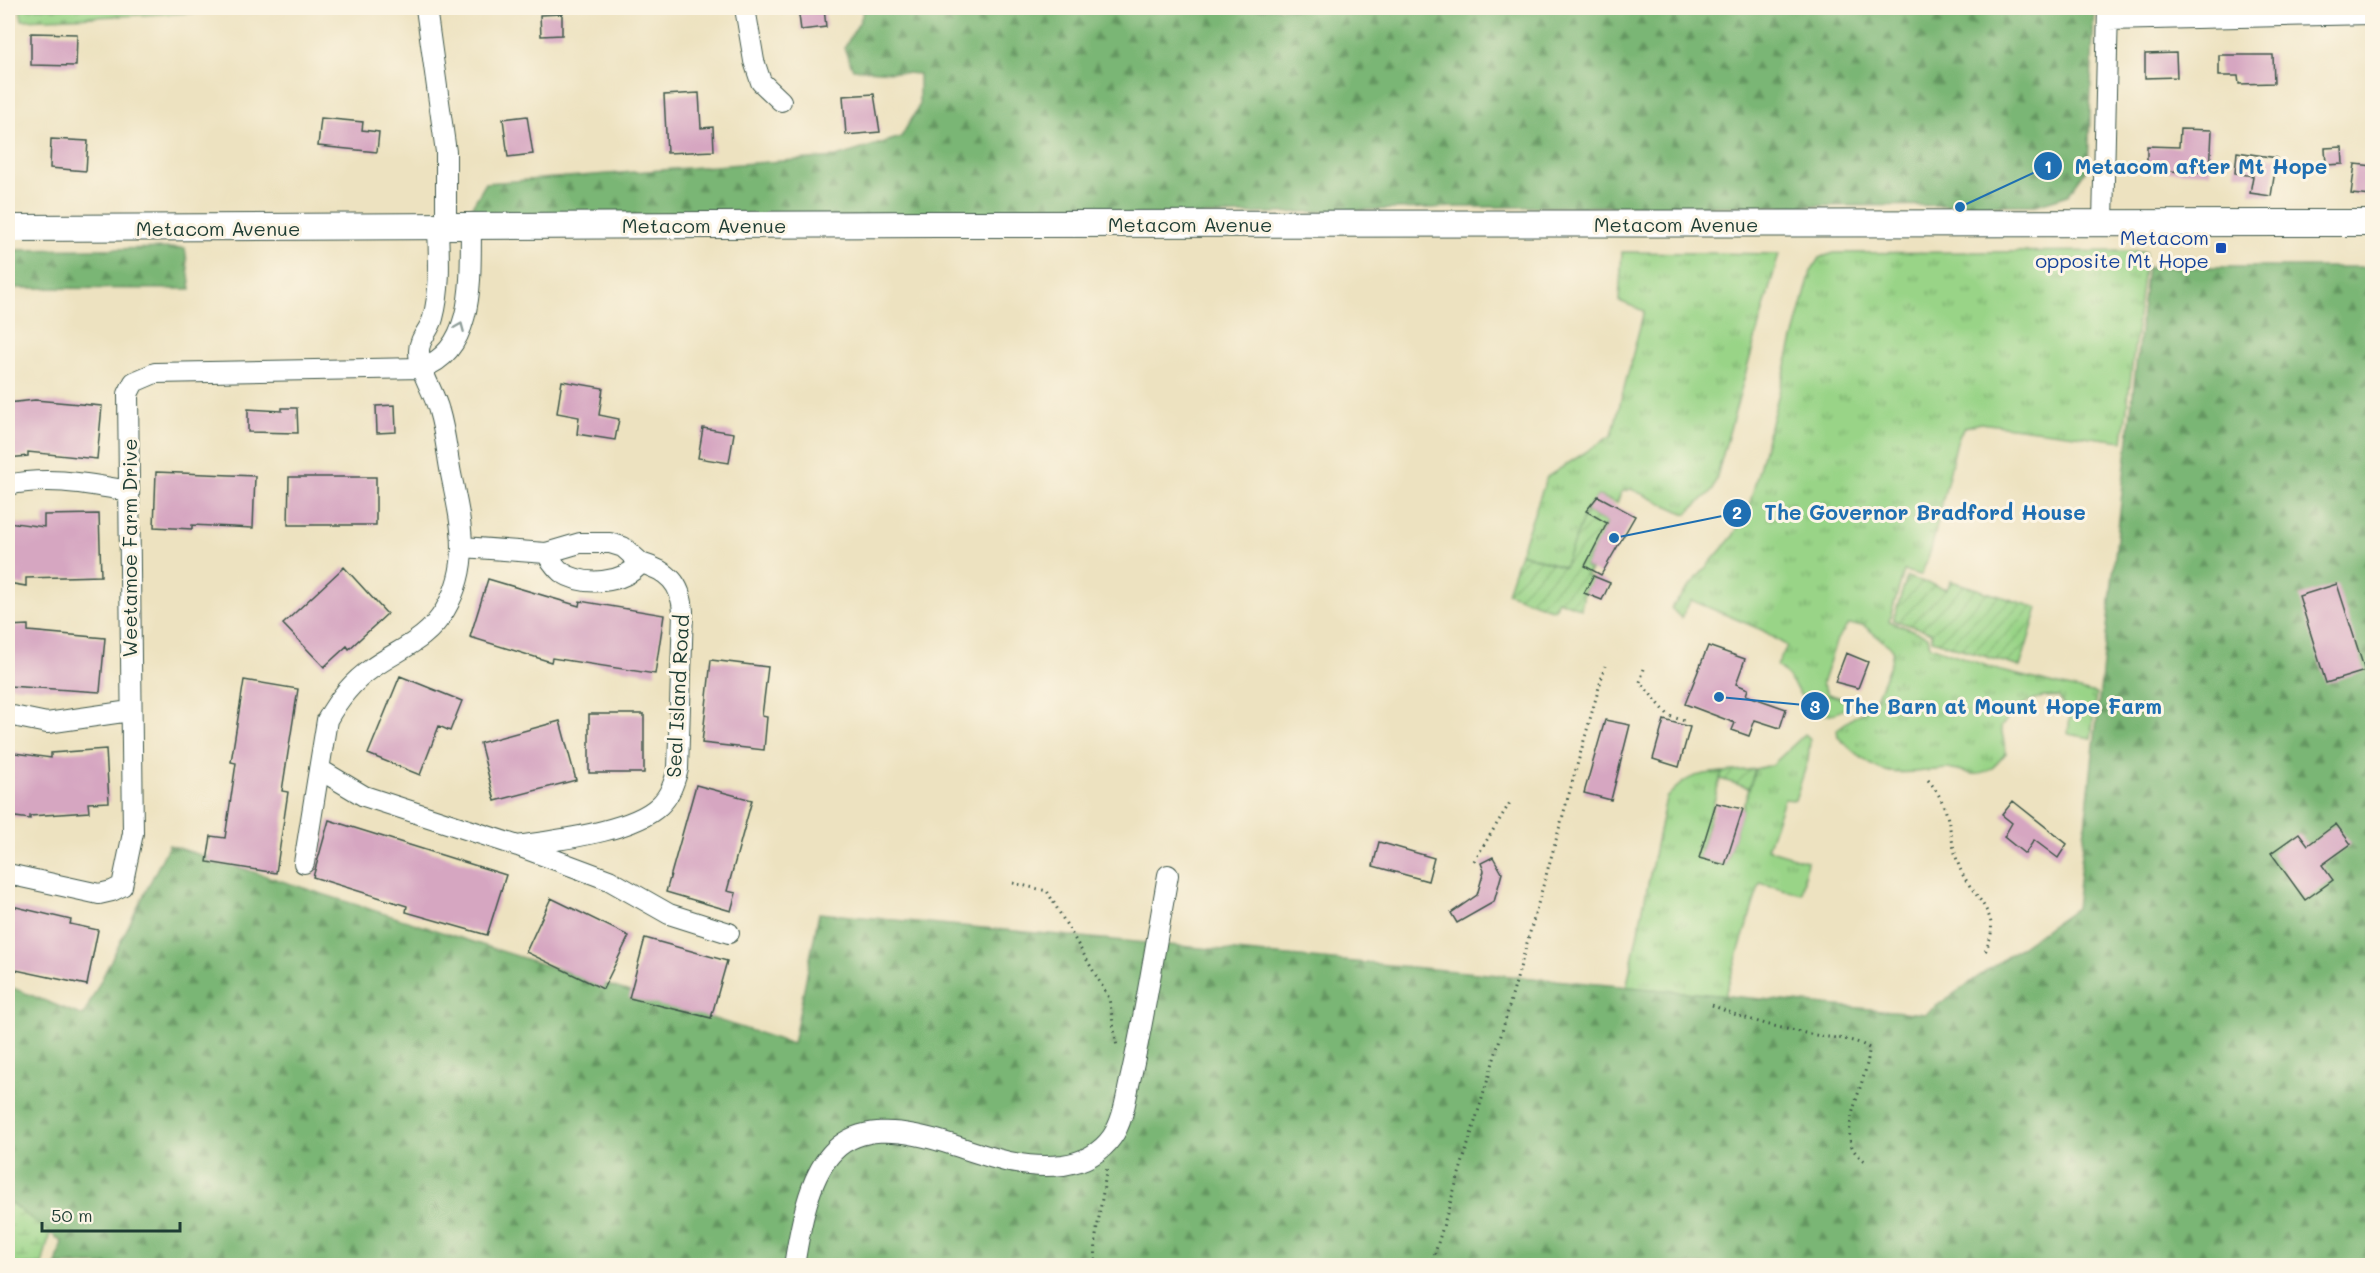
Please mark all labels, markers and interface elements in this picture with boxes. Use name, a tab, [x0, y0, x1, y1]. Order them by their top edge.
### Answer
callout: Metacom after Mt Hope	[2033, 147, 2340, 186]
text: Metacom after Mt Hope	[2075, 152, 2327, 179]
text: 1	[2044, 154, 2052, 178]
street label: Metacom Avenue	[1108, 211, 1272, 237]
street label: Metacom Avenue	[1594, 211, 1758, 237]
street label: Metacom Avenue	[622, 212, 786, 238]
street label: Metacom Avenue	[136, 215, 300, 241]
place label: Metacom opposite Mt Hope	[2035, 224, 2209, 273]
marker: Metacom opposite Mt Hope	[2214, 241, 2228, 255]
one-way arrow	[453, 323, 465, 334]
street label: Weetamoe Farm Drive	[116, 438, 142, 658]
callout: The Governor Bradford House	[1722, 493, 2097, 532]
text: The Governor Bradford House	[1764, 498, 2086, 525]
text: 2	[1732, 500, 1742, 524]
street label: Seal Island Road	[660, 614, 694, 778]
callout: The Barn at Mount Hope Farm	[1800, 687, 2174, 726]
text: The Barn at Mount Hope Farm	[1842, 692, 2162, 719]
text: 3	[1810, 694, 1821, 718]
scale bar	[42, 1195, 180, 1233]
text: 50 m	[51, 1203, 93, 1227]

